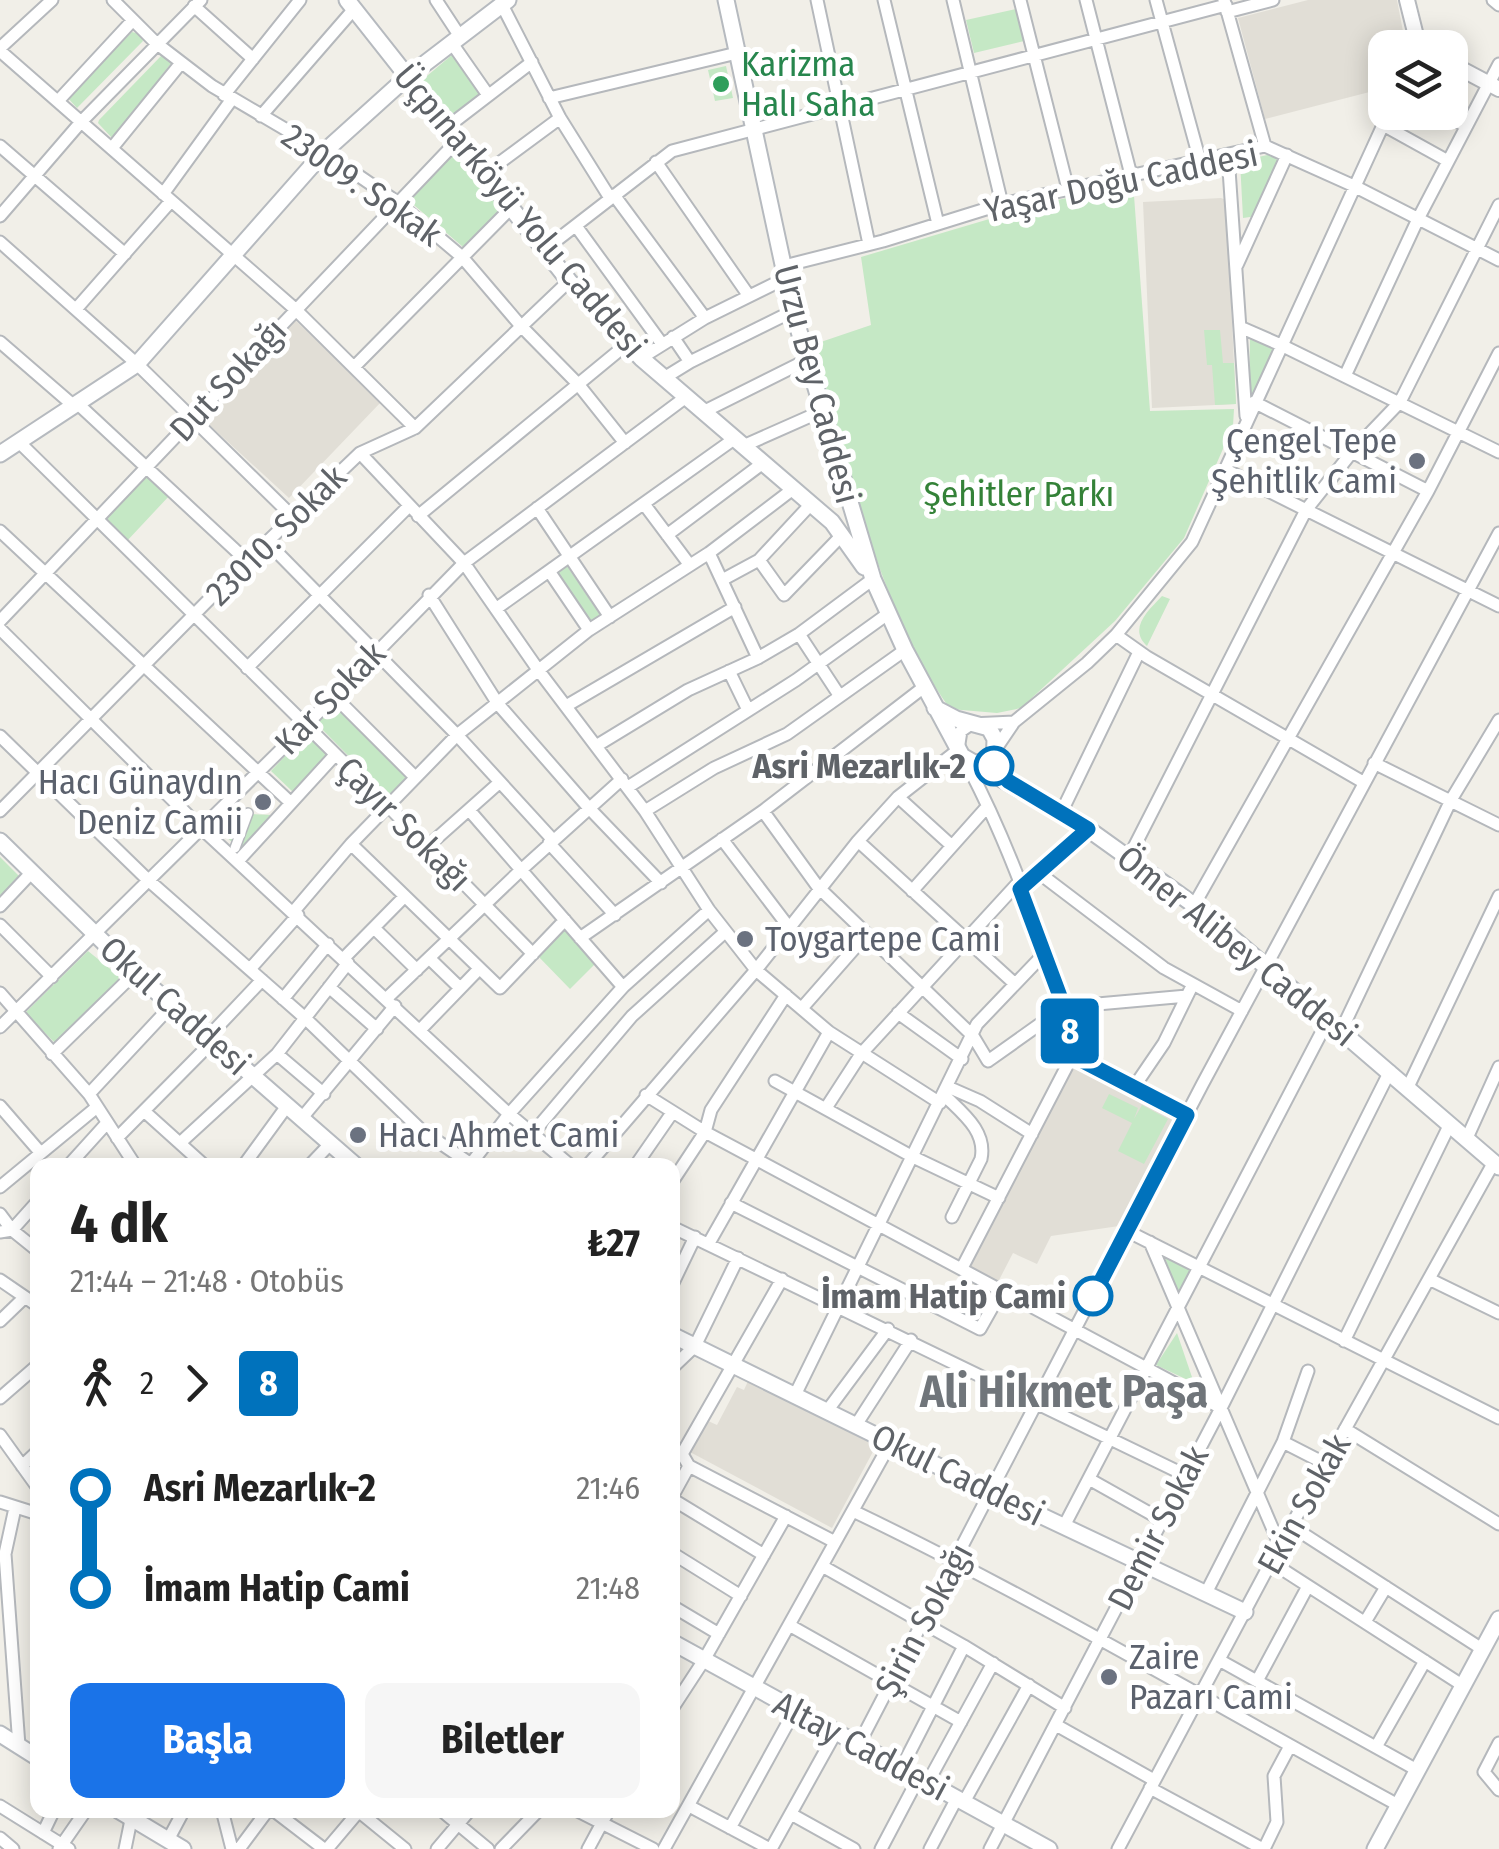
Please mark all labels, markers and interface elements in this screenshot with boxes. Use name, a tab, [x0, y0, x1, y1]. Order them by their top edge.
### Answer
map controls	[1368, 30, 1468, 130]
button: layers	[1368, 30, 1468, 130]
place label: Karizma Halı Saha	[741, 43, 875, 125]
street label: Üçpınarköyü Yolu Caddesi	[385, 56, 655, 366]
marker: Karizma Halı Saha	[710, 73, 732, 95]
street label: 23009. Sokak	[274, 115, 450, 256]
street label: Yaşar Doğu Caddesi	[980, 133, 1262, 231]
street label: Urzu Bey Caddesi	[765, 260, 869, 508]
street label: Dut Sokağı	[161, 310, 295, 450]
place label: Çengel Tepe Şehitlik Cami	[1211, 420, 1397, 502]
marker: Çengel Tepe Şehitlik Cami	[1406, 450, 1428, 472]
street label: 23010. Sokak	[197, 456, 355, 614]
park label: Şehitler Parkı	[924, 473, 1114, 515]
street label: Kar Sokak	[266, 632, 395, 763]
place label: Asri Mezarlık-2	[752, 745, 966, 787]
marker: Asri Mezarlık-2	[975, 747, 1013, 785]
street label: Çayır Sokağı	[328, 748, 480, 900]
place label: Hacı Günaydın Deniz Camii	[38, 761, 243, 843]
marker: Hacı Günaydın Deniz Camii	[252, 791, 274, 813]
street label: Ömer Alibey Caddesi	[1109, 837, 1365, 1055]
place label: Toygartepe Cami	[765, 918, 1001, 960]
street label: Okul Caddesi	[91, 928, 259, 1084]
marker: Toygartepe Cami	[734, 928, 756, 950]
line badge: 8	[1038, 998, 1102, 1064]
text: 8	[1061, 1010, 1079, 1052]
place label: Hacı Ahmet Cami	[378, 1114, 619, 1156]
marker: Hacı Ahmet Cami	[347, 1124, 369, 1146]
text: 4 dk	[70, 1191, 168, 1257]
text: ₺27	[587, 1220, 640, 1266]
text: 21:44 – 21:48 · Otobüs	[70, 1262, 344, 1300]
place label: İmam Hatip Cami	[821, 1275, 1066, 1317]
marker: İmam Hatip Cami	[1074, 1277, 1112, 1315]
icon: walk	[70, 1356, 125, 1411]
icon: forward	[169, 1356, 224, 1411]
text: 8	[259, 1362, 278, 1404]
text: 2	[140, 1364, 154, 1402]
district label: Ali Hikmet Paşa	[919, 1365, 1208, 1419]
street label: Okul Caddesi	[865, 1415, 1051, 1535]
street label: Ekin Sokak	[1248, 1426, 1360, 1581]
street label: Demir Sokak	[1099, 1438, 1218, 1617]
text: Asri Mezarlık-2	[144, 1465, 376, 1511]
text: 21:46	[576, 1469, 640, 1507]
street label: Şirin Sokağı	[866, 1536, 982, 1704]
text: İmam Hatip Cami	[144, 1565, 410, 1611]
text: 21:48	[576, 1569, 640, 1607]
place label: Zaire Pazarı Cami	[1129, 1636, 1293, 1718]
marker: Zaire Pazarı Cami	[1098, 1666, 1120, 1688]
street label: Altay Caddesi	[766, 1682, 956, 1810]
button: Başla	[70, 1683, 345, 1798]
button: Biletler	[365, 1683, 640, 1798]

